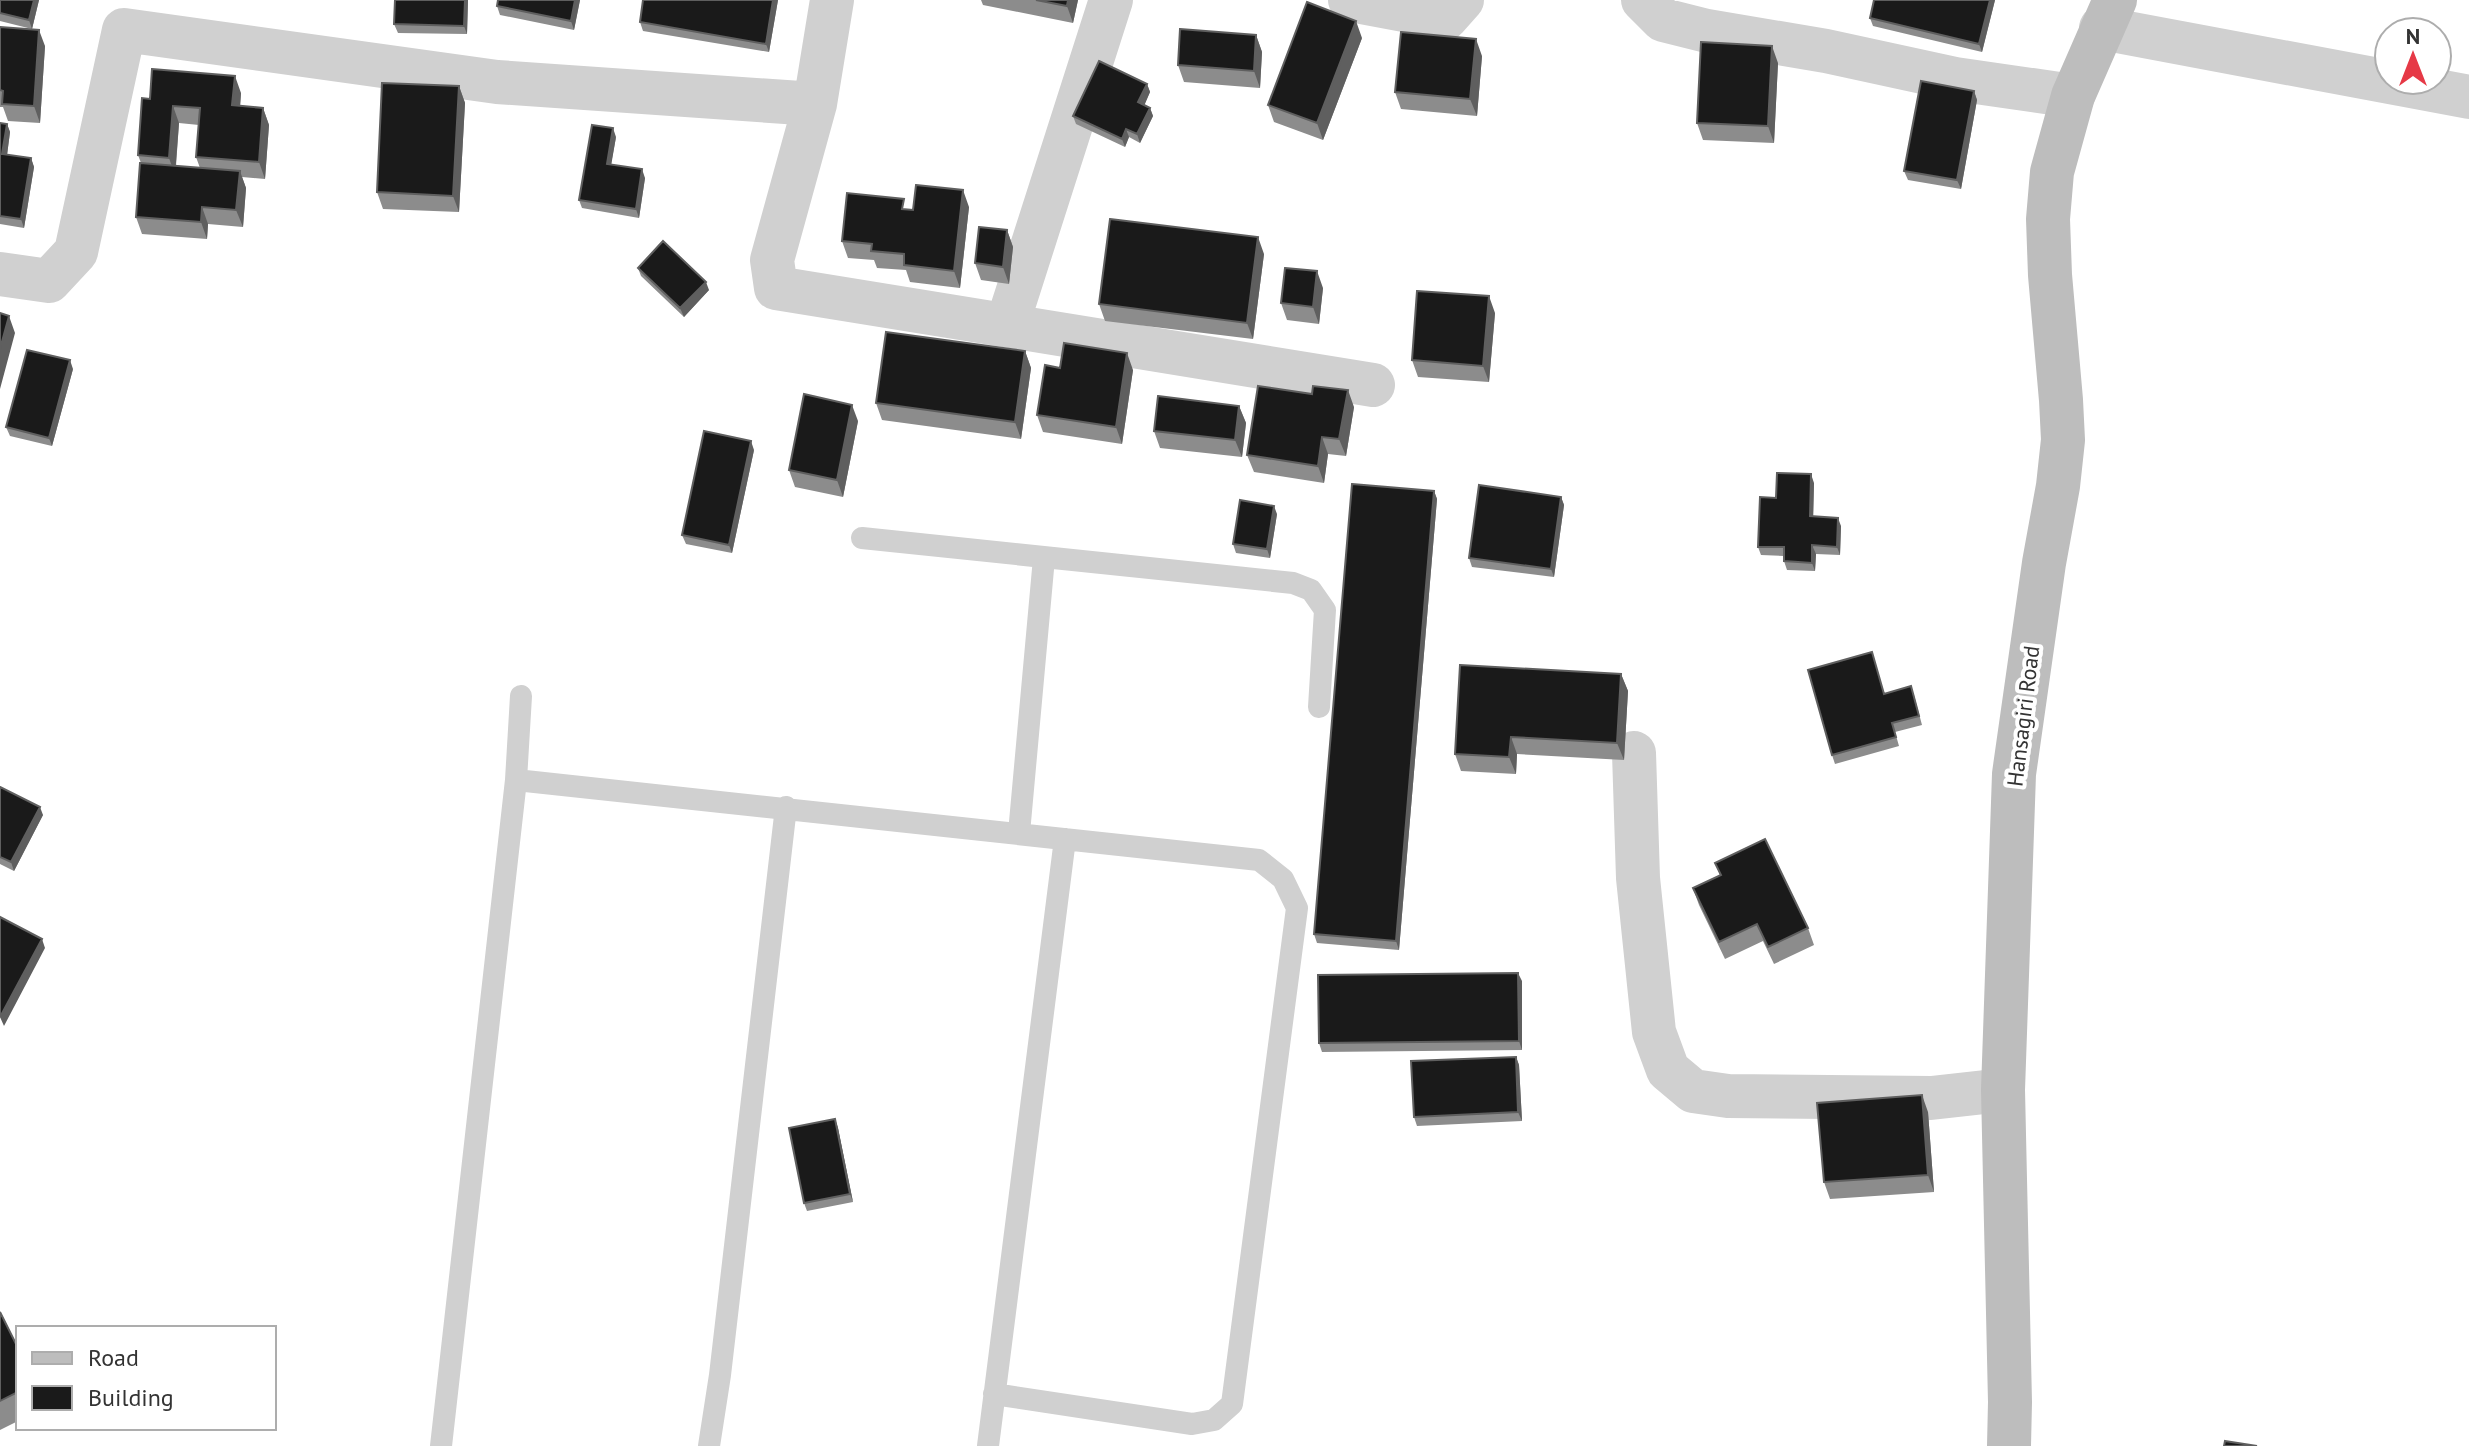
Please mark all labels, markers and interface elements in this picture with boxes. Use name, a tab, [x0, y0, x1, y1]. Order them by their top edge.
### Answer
north arrow	[2373, 16, 2453, 96]
text: N	[2406, 22, 2420, 50]
street label: Hansagiri Road	[2000, 644, 2046, 788]
legend	[16, 1326, 276, 1430]
text: Road	[88, 1342, 139, 1373]
text: Building	[88, 1382, 174, 1413]

